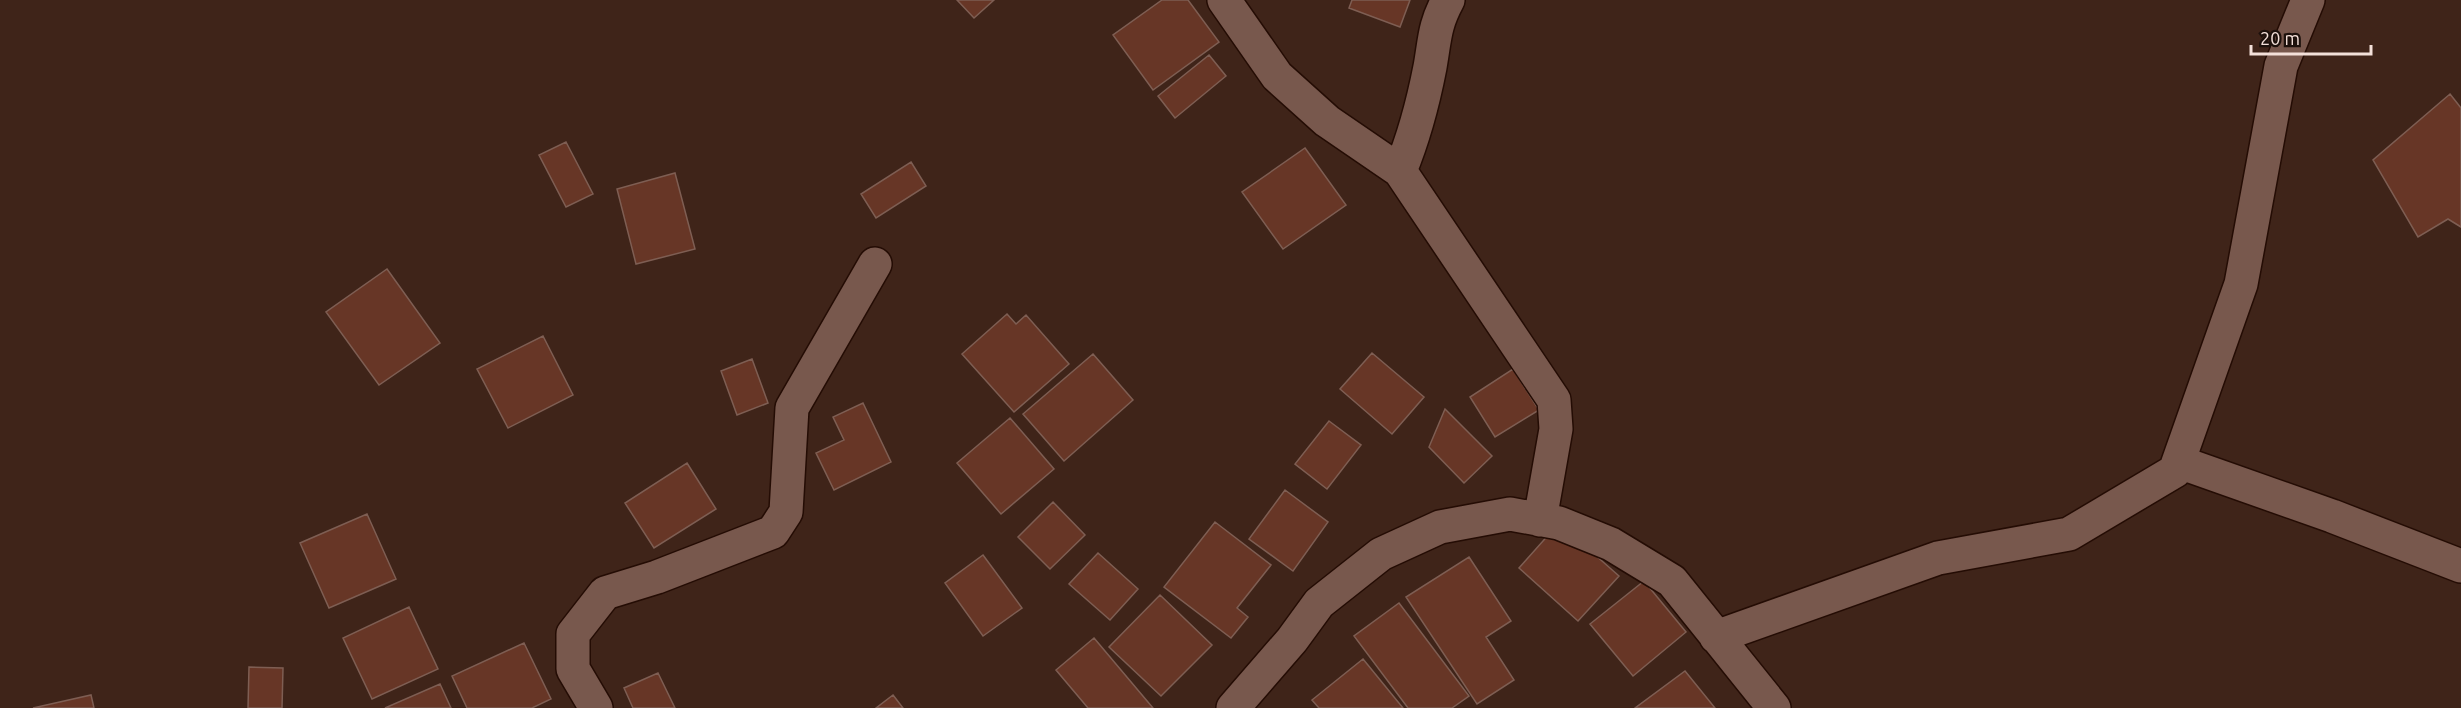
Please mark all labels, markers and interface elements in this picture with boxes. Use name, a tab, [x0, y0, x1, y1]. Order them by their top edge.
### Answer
scale bar	[2251, 18, 2371, 56]
text: 20 m	[2260, 28, 2300, 48]

